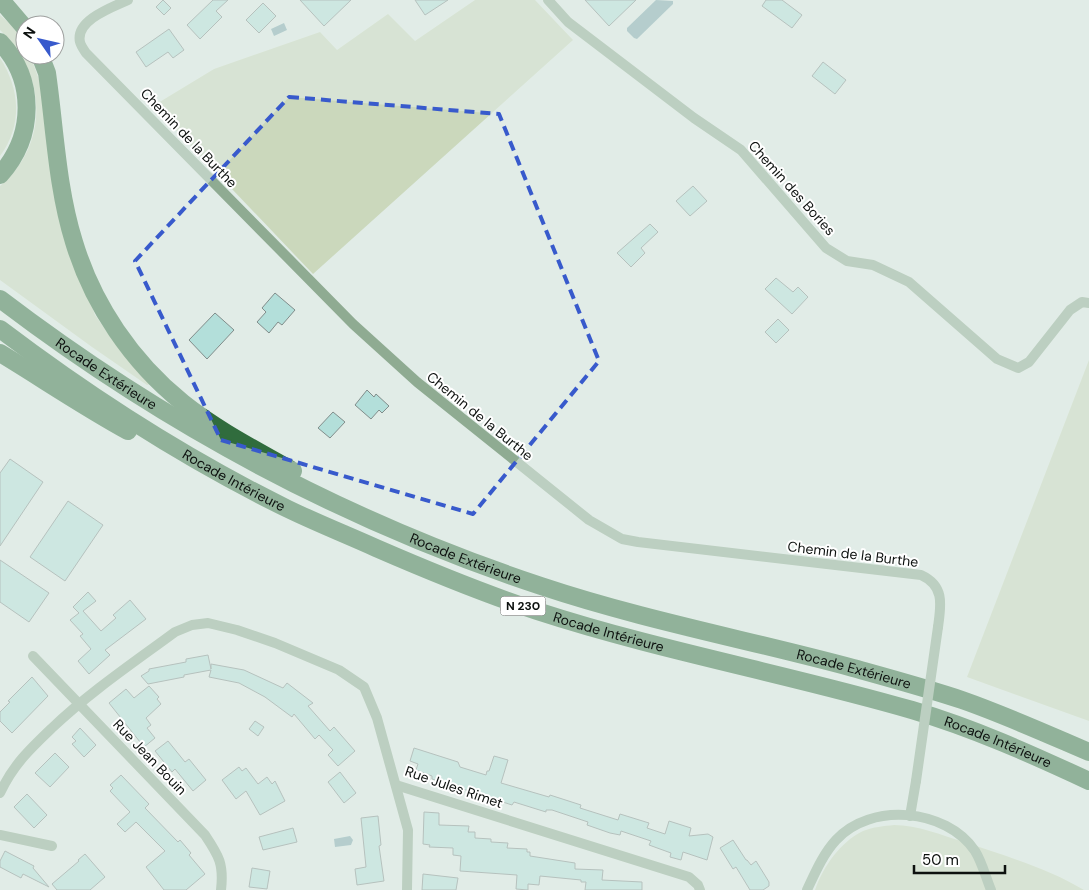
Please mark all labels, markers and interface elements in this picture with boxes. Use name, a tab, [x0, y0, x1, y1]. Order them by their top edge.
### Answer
north arrow	[15, 15, 65, 65]
text: N	[19, 23, 40, 42]
street label: Chemin de la Burthe	[137, 84, 241, 192]
street label: Chemin des Bories	[745, 137, 839, 239]
street label: Rocade Extérieure	[52, 334, 160, 414]
street label: Chemin de la Burthe	[423, 368, 537, 464]
street label: Rocade Intérieure	[179, 445, 288, 515]
street label: Rocade Extérieure	[407, 529, 524, 588]
street label: Chemin de la Burthe	[787, 537, 919, 571]
road number: N 230	[500, 596, 546, 616]
street label: Rocade Intérieure	[551, 608, 666, 656]
street label: Rocade Extérieure	[795, 645, 913, 693]
street label: Rocade Intérieure	[942, 712, 1055, 772]
street label: Rue Jean Bouin	[109, 715, 191, 799]
street label: Rue Jules Rimet	[403, 762, 505, 812]
scale bar	[914, 842, 1005, 874]
text: 50 m	[922, 850, 959, 870]

